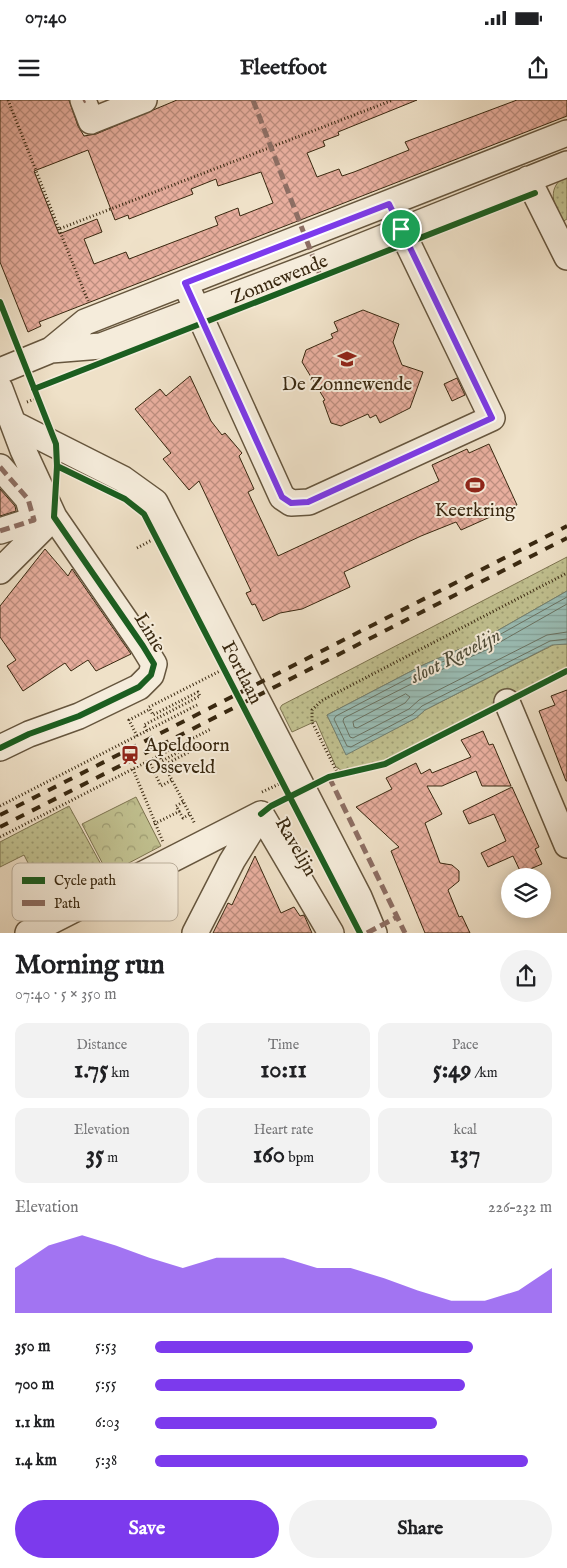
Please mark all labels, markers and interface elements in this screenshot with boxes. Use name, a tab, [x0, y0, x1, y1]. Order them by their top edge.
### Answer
text: 07:40	[25, 6, 67, 30]
icon: menu	[15, 54, 43, 82]
text: Fleetfoot	[240, 54, 327, 82]
icon: share	[524, 54, 552, 82]
pin	[380, 208, 422, 250]
icon: arrive	[387, 215, 415, 243]
street label: Zonnewende	[228, 249, 332, 310]
school or university icon: De Zonnewende	[336, 348, 358, 370]
place label: De Zonnewende	[282, 373, 413, 397]
sports icon: Keerkring	[464, 474, 486, 496]
place label: Keerkring	[435, 499, 516, 523]
street label: Linie	[128, 609, 171, 658]
water label: sloot Ravelijn	[405, 623, 505, 690]
street label: Fortlaan	[215, 637, 267, 708]
place label: Apeldoorn Osseveld	[144, 734, 230, 780]
station icon: Apeldoorn Osseveld	[119, 744, 141, 766]
street label: Ravelijn	[269, 813, 322, 881]
legend	[12, 863, 178, 921]
map controls	[501, 868, 551, 918]
button: layers	[501, 868, 551, 918]
text: Cycle path	[54, 872, 116, 890]
text: Path	[54, 895, 81, 913]
text: Morning run	[15, 948, 165, 983]
button: share	[500, 950, 552, 1002]
text: 07:40 · 5 × 350 m	[15, 985, 117, 1005]
text: Distance	[77, 1036, 127, 1054]
text: Time	[268, 1036, 299, 1054]
text: Pace	[452, 1036, 478, 1054]
text: 1.75	[74, 1054, 108, 1086]
text: 10:11	[260, 1054, 307, 1086]
text: 5:49	[433, 1054, 472, 1086]
text: km	[108, 1064, 130, 1082]
text: /km	[472, 1064, 498, 1082]
text: Elevation	[74, 1121, 130, 1139]
text: Heart rate	[254, 1121, 313, 1139]
text: kcal	[453, 1121, 477, 1139]
text: 35	[86, 1139, 104, 1171]
text: 160	[253, 1139, 285, 1171]
text: 137	[450, 1139, 480, 1171]
text: m	[104, 1149, 118, 1167]
text: bpm	[285, 1149, 314, 1167]
text: Elevation	[15, 1198, 78, 1218]
text: 226–232 m	[488, 1198, 552, 1218]
text: 350 m	[15, 1337, 50, 1357]
text: 5:53	[95, 1337, 117, 1357]
text: 700 m	[15, 1375, 54, 1395]
text: 5:55	[95, 1375, 117, 1395]
text: 1.1 km	[15, 1413, 55, 1433]
text: 6:03	[95, 1413, 120, 1433]
text: 1.4 km	[15, 1451, 57, 1471]
text: 5:38	[95, 1451, 117, 1471]
button: Save	[15, 1500, 279, 1558]
button: Share	[289, 1500, 552, 1558]

